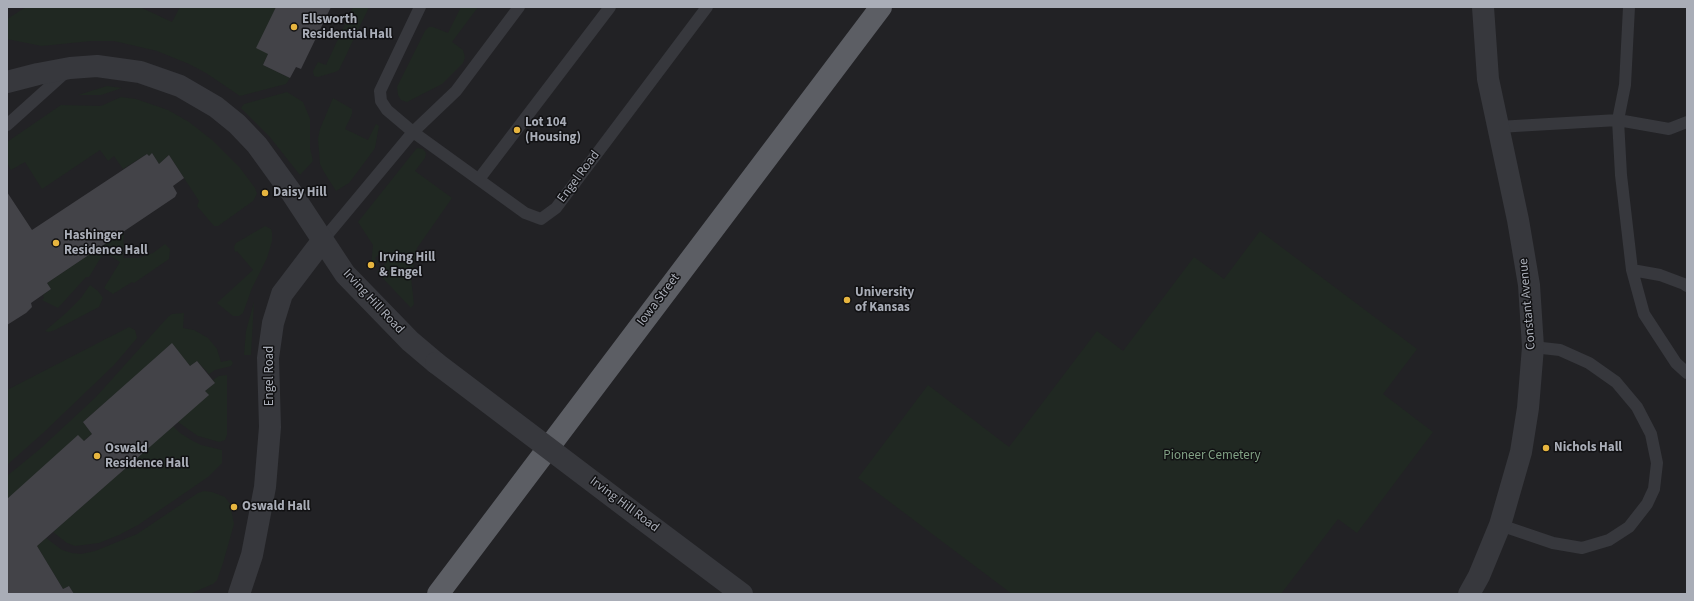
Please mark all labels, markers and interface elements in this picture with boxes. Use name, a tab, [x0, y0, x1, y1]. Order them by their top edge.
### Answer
place label: Ellsworth Residential Hall	[302, 12, 392, 43]
marker: Ellsworth Residential Hall	[289, 22, 299, 32]
place label: Lot 104 (Housing)	[525, 115, 581, 146]
marker: Lot 104 (Housing)	[512, 125, 522, 135]
street label: Engel Road	[555, 148, 603, 206]
place label: Daisy Hill	[273, 185, 327, 201]
marker: Daisy Hill	[260, 188, 270, 198]
place label: Hashinger Residence Hall	[64, 228, 148, 259]
marker: Hashinger Residence Hall	[51, 238, 61, 248]
place label: Irving Hill & Engel	[379, 250, 435, 281]
street label: Constant Avenue	[1516, 258, 1540, 350]
marker: Irving Hill & Engel	[366, 260, 376, 270]
street label: Irving Hill Road	[339, 266, 407, 338]
street label: Iowa Street	[634, 271, 684, 329]
place label: University of Kansas	[855, 285, 914, 316]
marker: University of Kansas	[842, 295, 852, 305]
street label: Engel Road	[262, 346, 278, 406]
place label: Nichols Hall	[1554, 440, 1622, 456]
place label: Oswald Residence Hall	[105, 441, 189, 472]
marker: Nichols Hall	[1541, 443, 1551, 453]
park label: Pioneer Cemetery	[1163, 448, 1261, 464]
marker: Oswald Residence Hall	[92, 451, 102, 461]
street label: Irving Hill Road	[586, 474, 662, 536]
place label: Oswald Hall	[242, 499, 310, 515]
marker: Oswald Hall	[229, 502, 239, 512]

